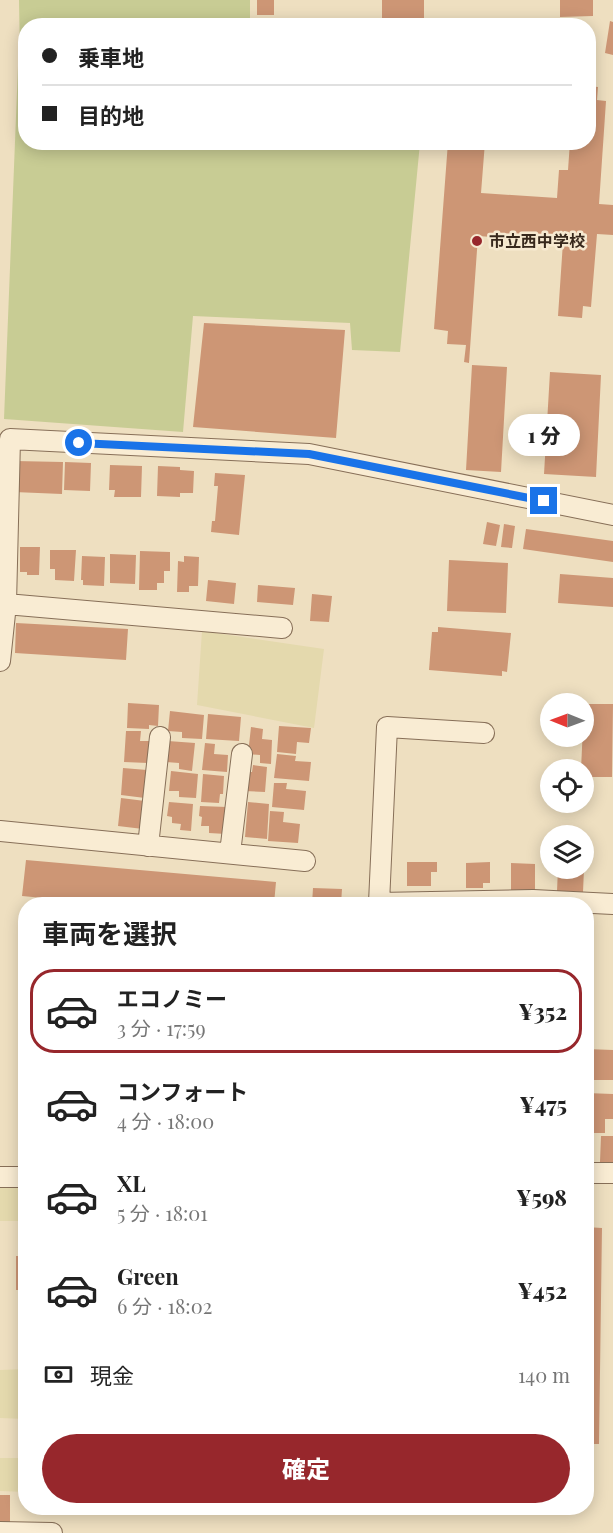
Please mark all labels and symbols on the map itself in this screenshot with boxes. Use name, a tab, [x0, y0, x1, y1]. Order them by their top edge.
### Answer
place label: 市立西中学校	[489, 230, 585, 251]
marker: 市立西中学校	[470, 234, 484, 248]
callout: 1 分	[508, 414, 580, 456]
route start	[65, 429, 92, 456]
route end	[530, 487, 557, 514]
north arrow	[540, 693, 594, 747]

